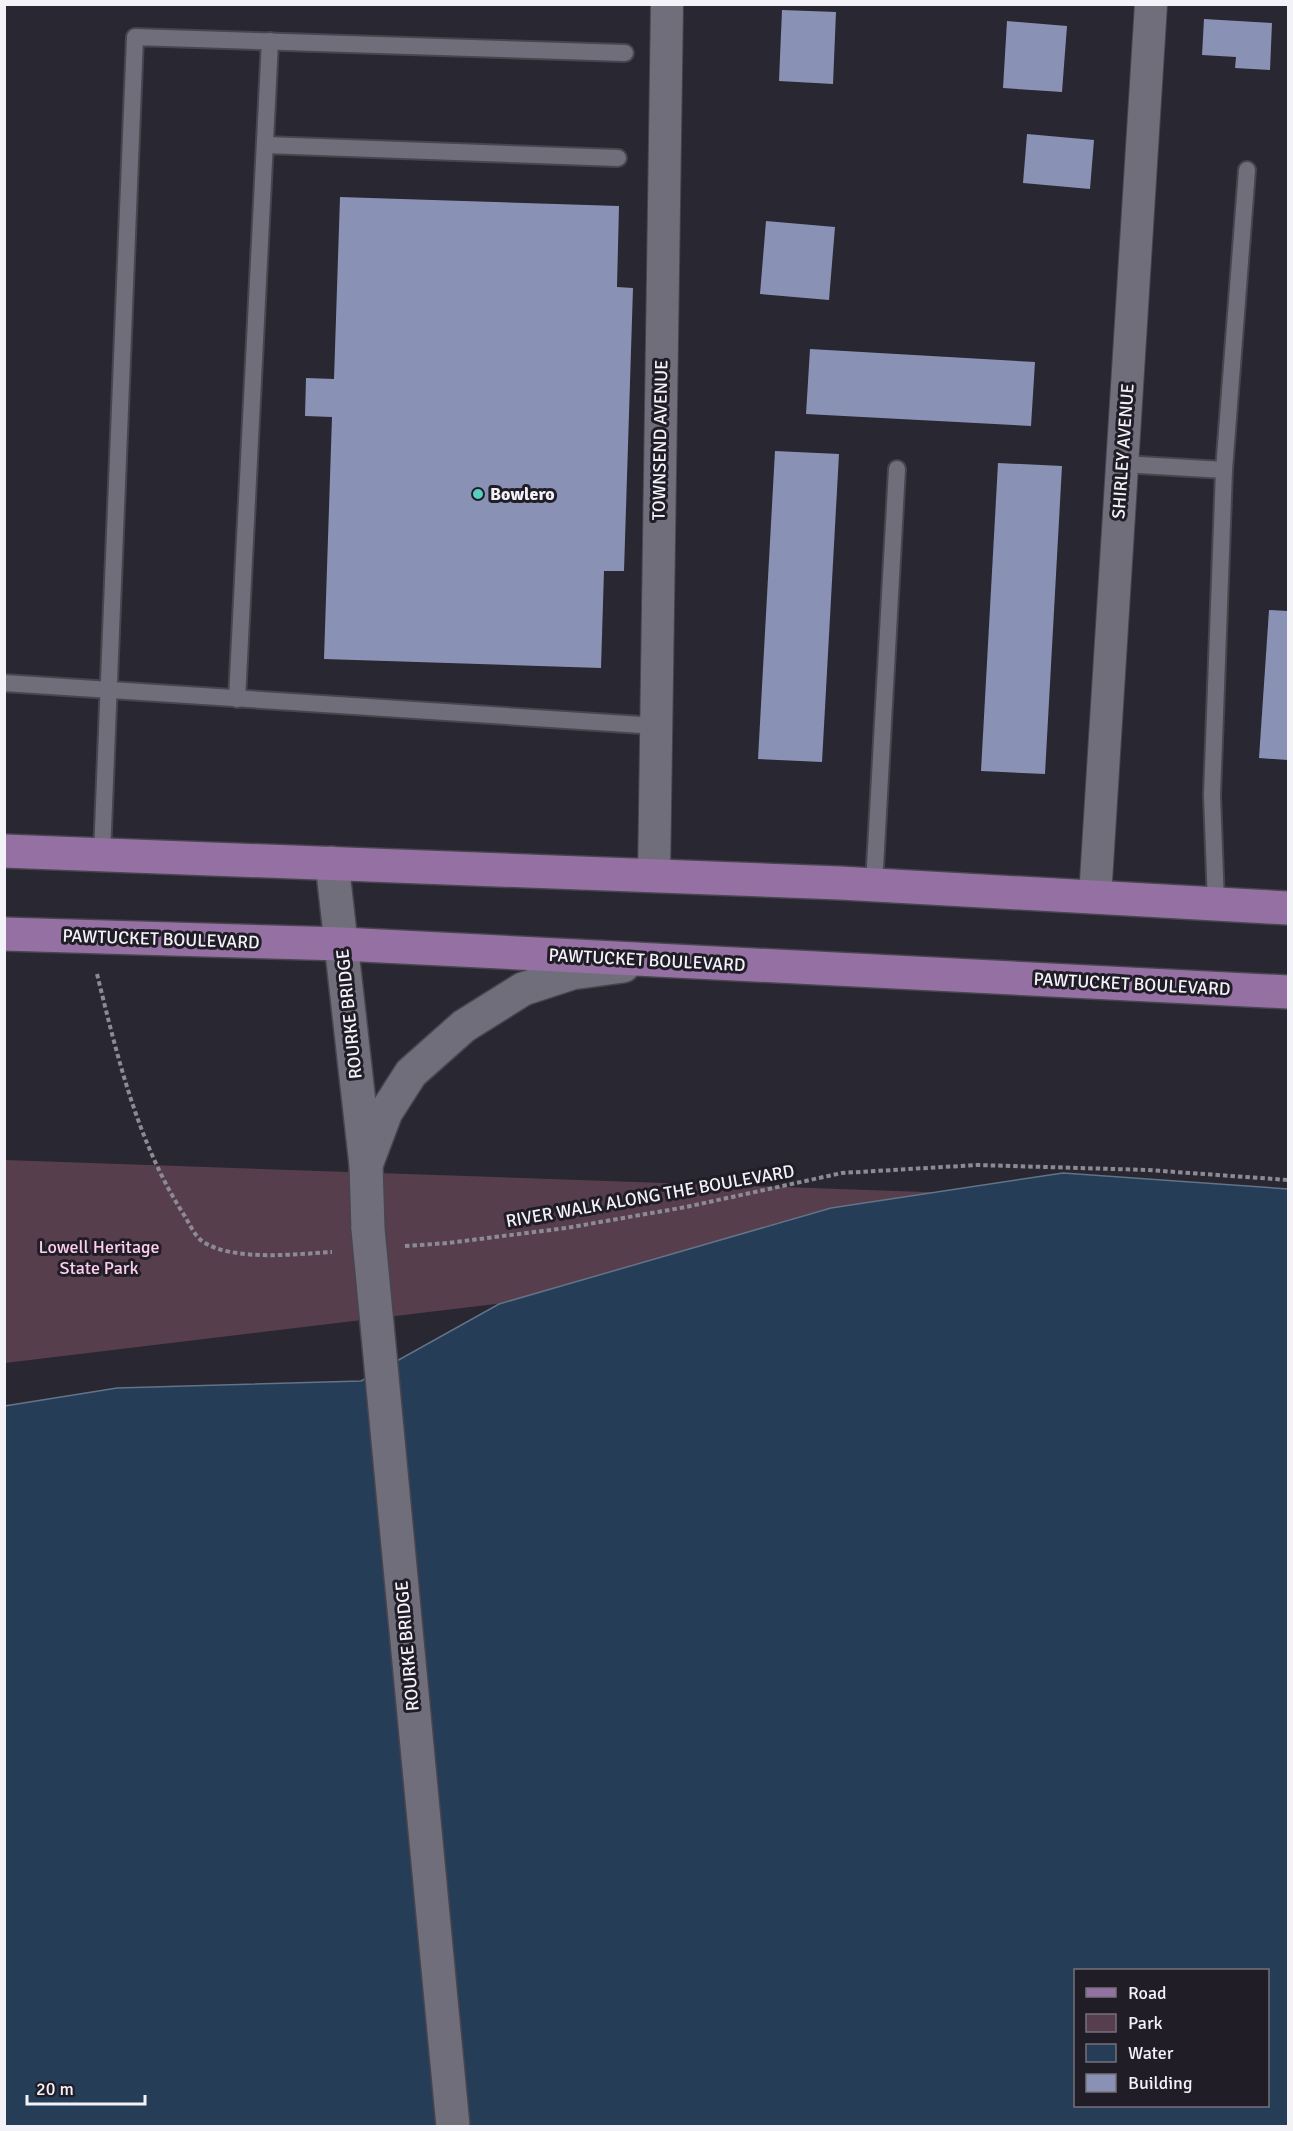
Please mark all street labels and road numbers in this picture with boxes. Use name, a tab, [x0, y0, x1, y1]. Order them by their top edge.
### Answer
street label: TOWNSEND AVENUE	[648, 359, 672, 521]
street label: SHIRLEY AVENUE	[1107, 383, 1139, 519]
street label: PAWTUCKET BOULEVARD	[62, 925, 260, 953]
street label: PAWTUCKET BOULEVARD	[548, 944, 746, 976]
street label: ROURKE BRIDGE	[331, 948, 367, 1080]
street label: PAWTUCKET BOULEVARD	[1033, 968, 1231, 1000]
street label: RIVER WALK ALONG THE BOULEVARD	[504, 1160, 796, 1232]
street label: ROURKE BRIDGE	[390, 1580, 424, 1712]

